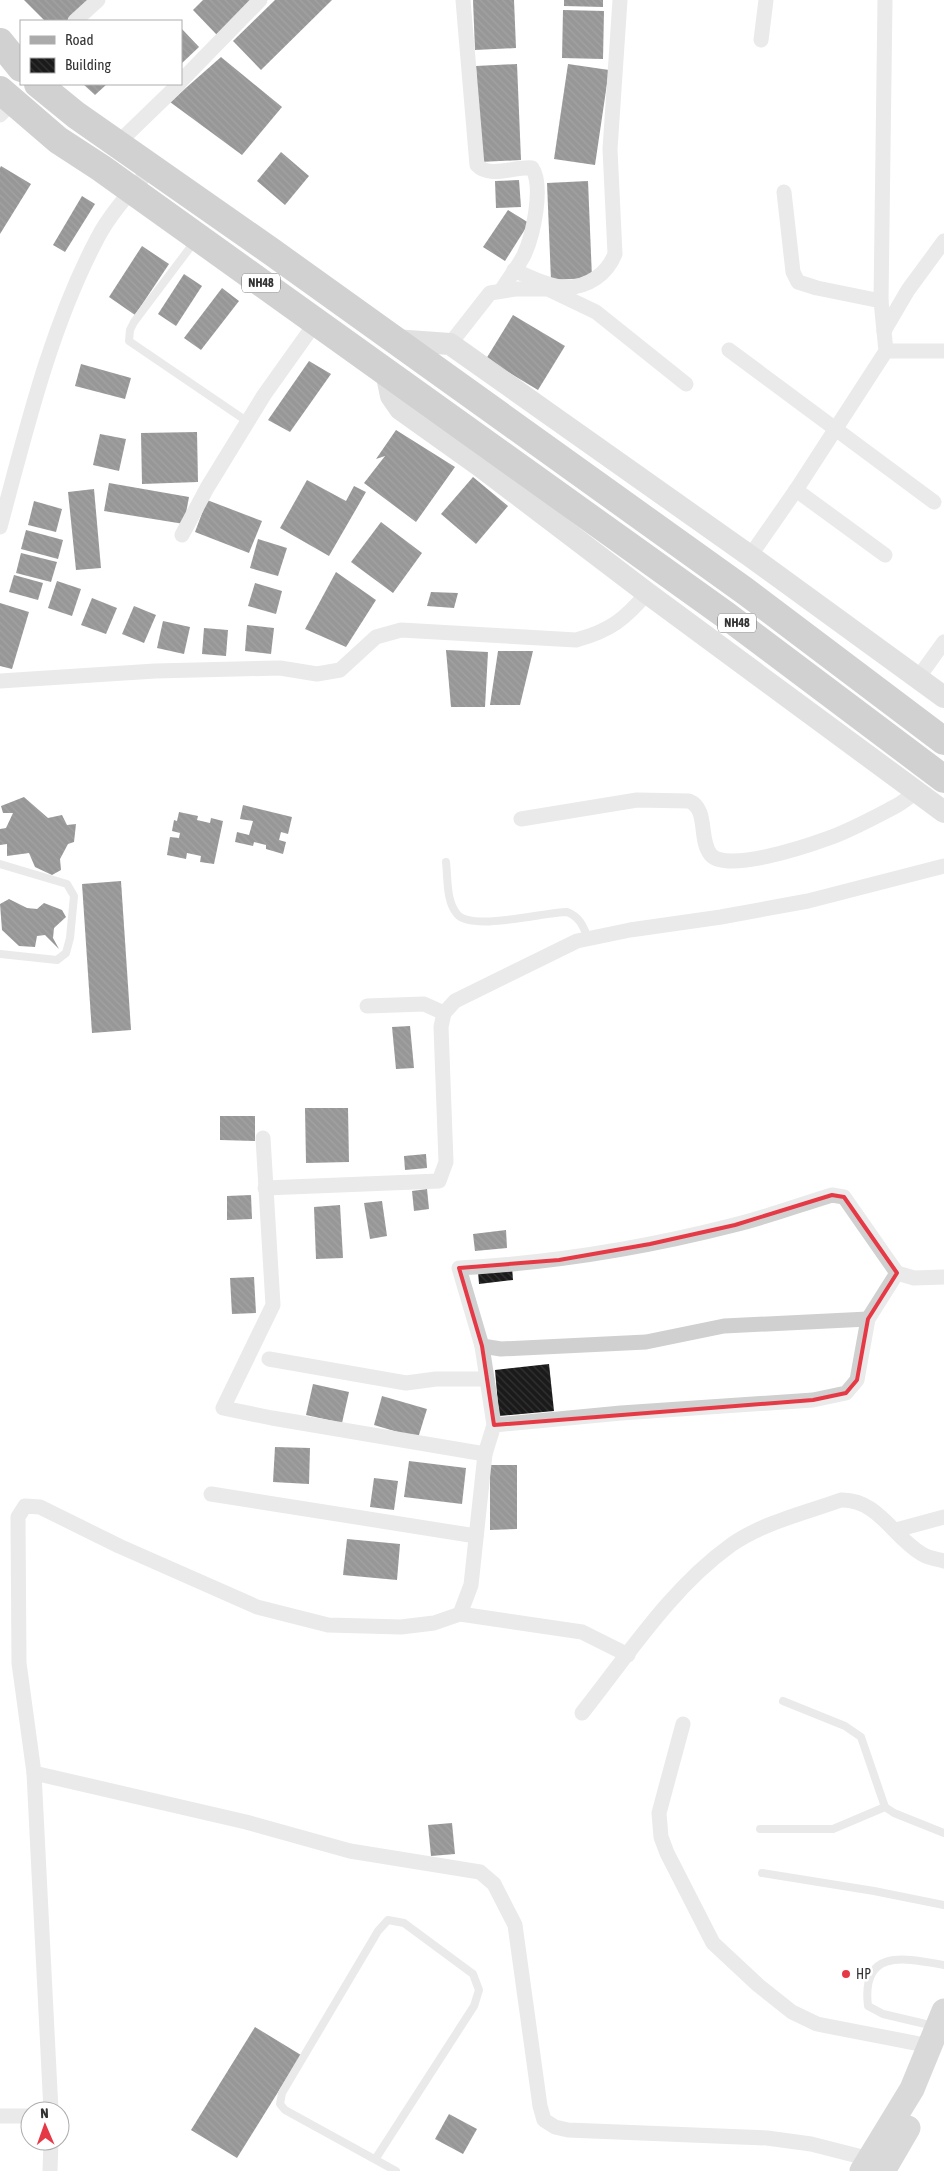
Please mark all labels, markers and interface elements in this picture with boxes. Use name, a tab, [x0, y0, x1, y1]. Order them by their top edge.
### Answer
legend	[20, 20, 182, 85]
text: Road	[65, 31, 94, 48]
text: Building	[65, 56, 111, 73]
road number: NH48	[242, 274, 280, 292]
road number: NH48	[718, 614, 756, 632]
place label: HP	[856, 1966, 871, 1982]
marker: HP	[840, 1968, 852, 1980]
north arrow	[20, 2101, 70, 2151]
text: N	[40, 2105, 49, 2121]

